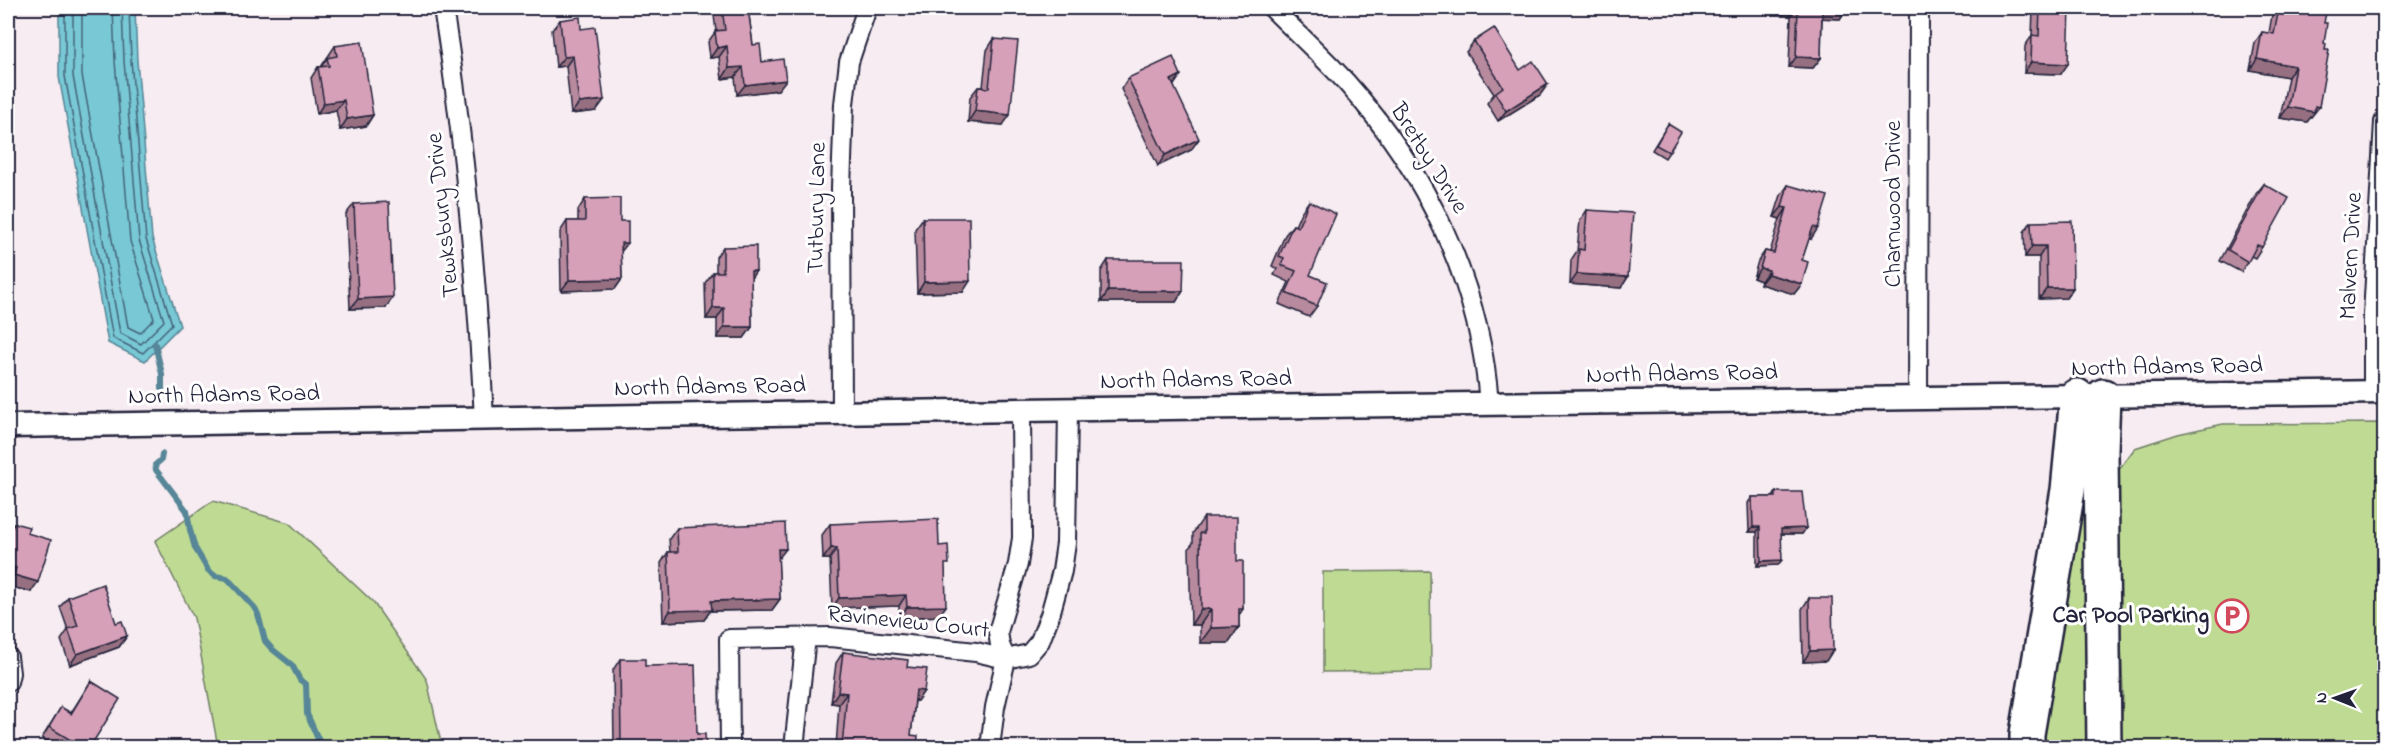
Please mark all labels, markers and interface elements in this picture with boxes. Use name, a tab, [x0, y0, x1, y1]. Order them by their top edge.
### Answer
street label: Bretby Drive	[1379, 96, 1476, 222]
street label: Charnwood Drive	[1877, 120, 1912, 287]
street label: Tewksbury Drive	[418, 130, 471, 299]
street label: Tutbury Lane	[799, 142, 838, 274]
street label: Malvern Drive	[2331, 191, 2373, 321]
street label: North Adams Road	[2071, 349, 2264, 387]
street label: North Adams Road	[1586, 356, 1779, 394]
street label: North Adams Road	[1100, 362, 1293, 400]
street label: North Adams Road	[614, 369, 807, 407]
street label: North Adams Road	[128, 377, 321, 415]
street label: Ravineview Court	[825, 597, 991, 649]
parking icon: Car Pool Parking	[2214, 598, 2250, 634]
place label: Car Pool Parking	[2052, 599, 2209, 635]
north arrow	[2305, 668, 2365, 728]
text: N	[2310, 692, 2334, 703]

